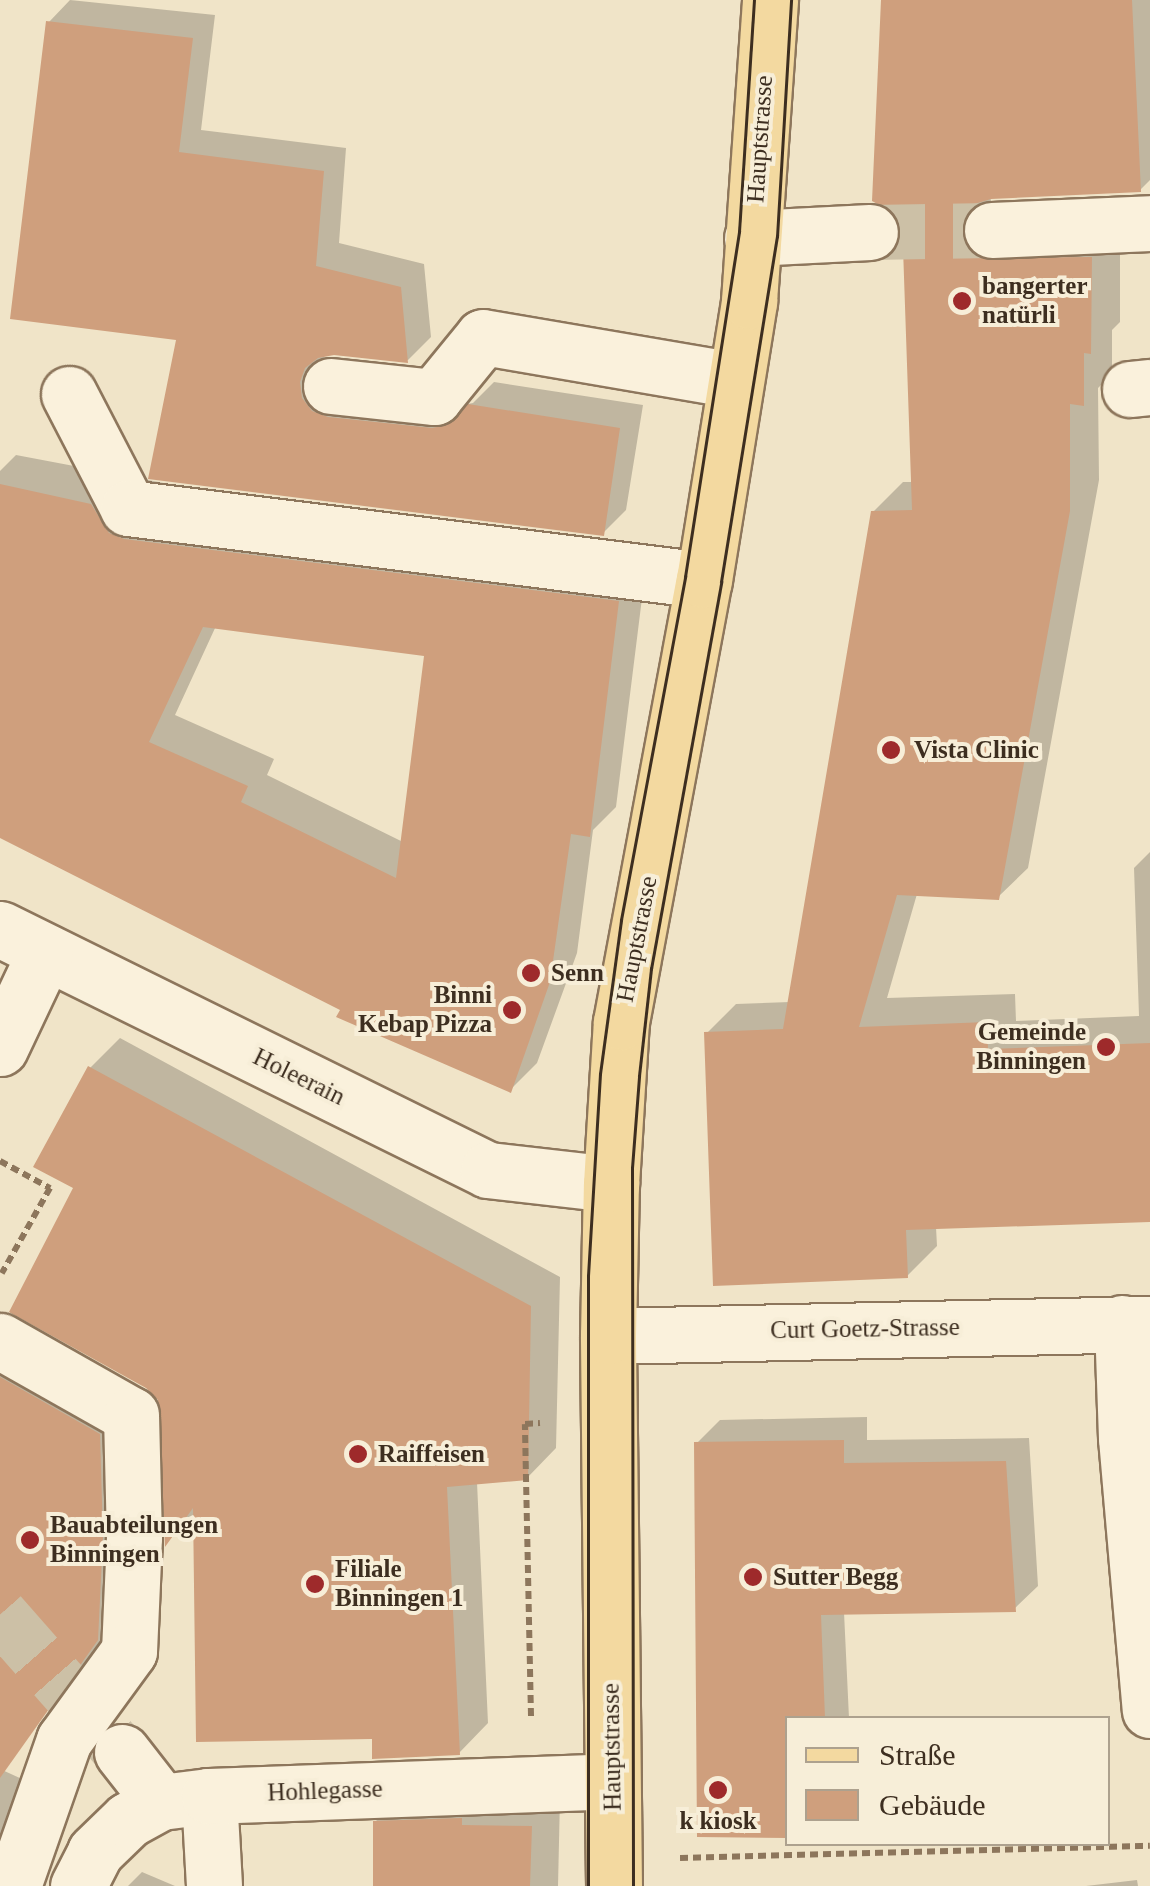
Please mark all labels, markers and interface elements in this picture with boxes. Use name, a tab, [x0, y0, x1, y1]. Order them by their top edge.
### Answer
street label: Hauptstrasse	[741, 74, 779, 204]
place label: bangerter natürli	[982, 272, 1088, 331]
marker: bangerter natürli	[951, 290, 973, 312]
place label: Vista Clinic	[914, 735, 1039, 765]
marker: Vista Clinic	[878, 737, 904, 763]
street label: Hauptstrasse	[610, 873, 664, 1005]
place label: Senn	[551, 958, 604, 988]
marker: Senn	[520, 962, 542, 984]
place label: Binni Kebap Pizza	[358, 981, 492, 1040]
marker: Binni Kebap Pizza	[501, 999, 523, 1021]
place label: Gemeinde Binningen	[976, 1018, 1086, 1077]
marker: Gemeinde Binningen	[1095, 1036, 1117, 1058]
street label: Holeerain	[248, 1042, 350, 1112]
street label: Curt Goetz-Strasse	[770, 1312, 960, 1346]
place label: Raiffeisen	[378, 1439, 485, 1469]
marker: Raiffeisen	[347, 1443, 369, 1465]
place label: Bauabteilungen Binningen	[50, 1511, 218, 1570]
marker: Bauabteilungen Binningen	[19, 1529, 41, 1551]
place label: Filiale Binningen 1	[335, 1555, 464, 1614]
place label: Sutter Begg	[773, 1562, 899, 1592]
marker: Sutter Begg	[742, 1566, 764, 1588]
marker: Filiale Binningen 1	[304, 1573, 326, 1595]
street label: Hauptstrasse	[596, 1683, 628, 1811]
legend	[785, 1716, 1110, 1846]
text: Straße	[879, 1738, 956, 1771]
street label: Hohlegasse	[267, 1774, 383, 1808]
marker: k kiosk	[707, 1779, 729, 1801]
text: Gebäude	[879, 1788, 986, 1821]
place label: k kiosk	[679, 1806, 757, 1836]

